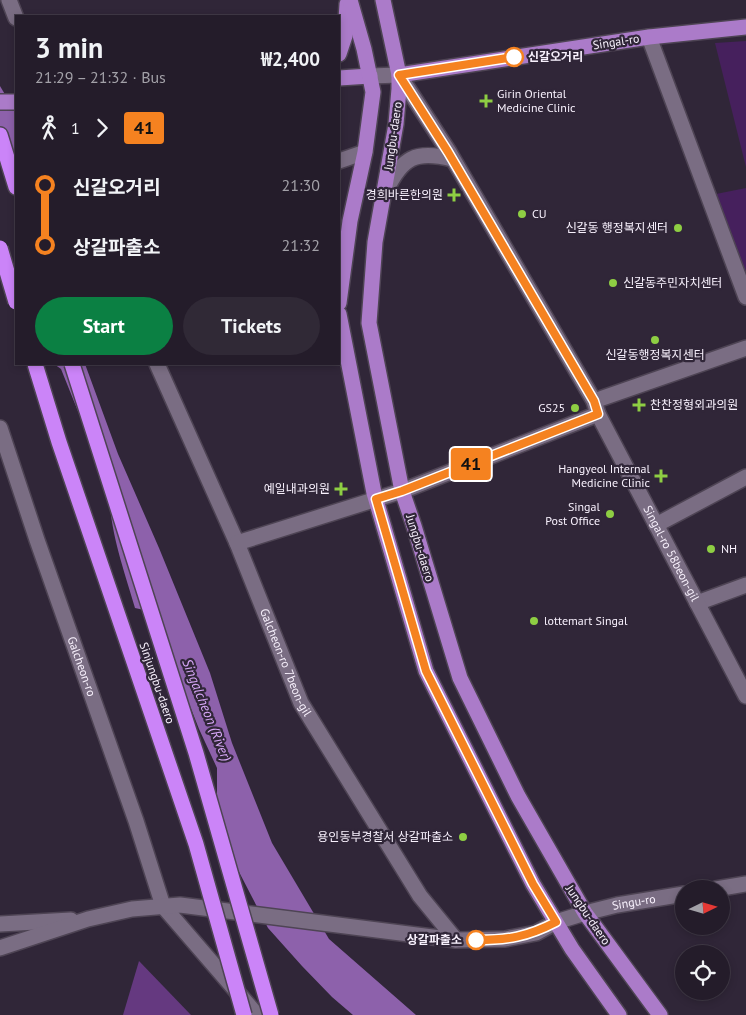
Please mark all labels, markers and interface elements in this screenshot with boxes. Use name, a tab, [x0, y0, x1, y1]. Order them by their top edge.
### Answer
text: 3 min	[35, 29, 103, 66]
street label: Singal-ro	[592, 30, 640, 53]
text: ₩2,400	[261, 47, 320, 71]
marker: 신갈오거리	[504, 47, 524, 67]
place label: 신갈오거리	[528, 49, 583, 64]
text: 21:29 – 21:32 · Bus	[35, 67, 166, 87]
place label: Girin Oriental Medicine Clinic	[497, 86, 576, 115]
marker: Girin Oriental Medicine Clinic	[479, 94, 493, 108]
street label: Jungbu-daero	[380, 101, 405, 172]
icon: walk	[35, 114, 63, 142]
icon: forward	[88, 114, 116, 142]
text: 41	[134, 116, 154, 139]
text: 1	[71, 118, 80, 138]
text: 신갈오거리	[73, 175, 160, 199]
text: 21:30	[282, 175, 320, 195]
place label: 경희바른한의원	[366, 187, 443, 202]
marker: 경희바른한의원	[447, 188, 461, 202]
place label: CU	[532, 206, 547, 221]
marker: CU	[516, 208, 528, 220]
place label: 신갈동 행정복지센터	[565, 220, 668, 235]
marker: 신갈동 행정복지센터	[672, 222, 684, 234]
text: 상갈파출소	[73, 235, 160, 259]
text: 21:32	[282, 235, 320, 255]
place label: 신갈동주민자치센터	[623, 275, 722, 290]
marker: 신갈동주민자치센터	[607, 277, 619, 289]
button: Start	[35, 297, 173, 355]
button: Tickets	[183, 297, 320, 355]
marker: 신갈동행정복지센터	[649, 334, 661, 346]
place label: 신갈동행정복지센터	[605, 347, 705, 362]
place label: 찬찬정형외과의원	[650, 397, 738, 412]
marker: 찬찬정형외과의원	[632, 398, 646, 412]
place label: GS25	[538, 400, 565, 415]
marker: GS25	[569, 402, 581, 414]
line badge: 41	[448, 448, 494, 480]
text: 41	[461, 452, 481, 475]
place label: Hangyeol Internal Medicine Clinic	[558, 461, 651, 490]
marker: Hangyeol Internal Medicine Clinic	[654, 469, 668, 483]
place label: 예일내과의원	[264, 481, 330, 496]
marker: 예일내과의원	[334, 482, 348, 496]
place label: Singal Post Office	[545, 499, 600, 528]
street label: Singal-ro 58beon-gil	[640, 503, 703, 604]
marker: Singal Post Office	[604, 508, 616, 520]
street label: Jungbu-daero	[403, 512, 438, 583]
place label: NH	[721, 541, 737, 556]
marker: NH	[705, 543, 717, 555]
street label: Galcheon-ro 7beon-gil	[257, 606, 316, 719]
place label: lottemart Singal	[544, 613, 628, 628]
marker: lottemart Singal	[528, 615, 540, 627]
street label: Galcheon-ro	[65, 634, 100, 698]
street label: Sinjungbu-daero	[137, 640, 178, 726]
water label: Singalcheon (River)	[178, 656, 236, 764]
place label: 용인동부경찰서 상갈파출소	[317, 829, 453, 844]
marker: 용인동부경찰서 상갈파출소	[457, 831, 469, 843]
north arrow	[675, 880, 730, 935]
map controls	[675, 880, 730, 1000]
street label: Jungbu-daero	[562, 881, 614, 948]
street label: Singu-ro	[610, 891, 657, 913]
marker: 상갈파출소	[466, 930, 486, 950]
place label: 상갈파출소	[407, 932, 462, 947]
button: locate	[675, 945, 730, 1000]

